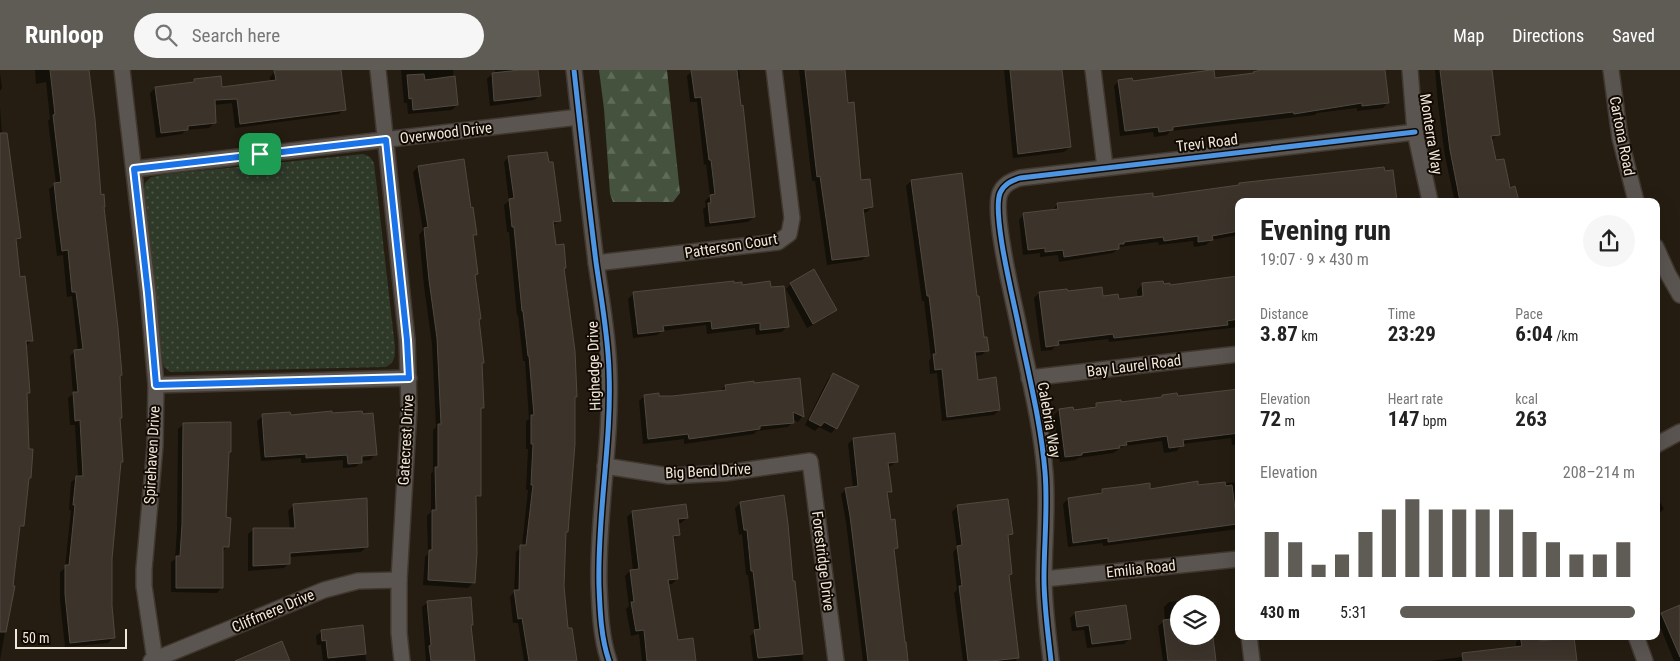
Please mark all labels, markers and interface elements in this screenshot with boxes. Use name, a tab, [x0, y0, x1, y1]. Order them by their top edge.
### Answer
search box	[134, 13, 484, 58]
text: Runloop	[25, 21, 104, 49]
icon: search	[152, 21, 180, 49]
text: Search here	[192, 24, 280, 47]
text: Map	[1453, 25, 1484, 46]
text: Directions	[1512, 25, 1584, 46]
text: Saved	[1612, 25, 1655, 46]
street label: Monterra Way	[1416, 92, 1446, 176]
street label: Cartona Road	[1605, 95, 1639, 177]
street label: Overwood Drive	[399, 118, 493, 148]
street label: Trevi Road	[1175, 130, 1239, 156]
pin	[239, 133, 281, 175]
icon: arrive	[246, 140, 274, 168]
text: Evening run	[1260, 214, 1391, 247]
button: share	[1583, 215, 1635, 267]
street label: Patterson Court	[683, 230, 779, 262]
text: 19:07 · 9 × 430 m	[1260, 250, 1369, 269]
text: Distance	[1260, 306, 1308, 322]
text: Time	[1388, 306, 1415, 322]
text: Pace	[1515, 306, 1543, 322]
street label: Highedge Drive	[583, 321, 605, 411]
text: 3.87	[1260, 322, 1298, 346]
text: 23:29	[1388, 322, 1436, 346]
text: 6:04	[1515, 322, 1553, 346]
text: km	[1298, 328, 1318, 344]
text: /km	[1553, 328, 1578, 344]
street label: Bay Laurel Road	[1086, 351, 1182, 381]
street label: Calebria Way	[1033, 381, 1065, 459]
text: Elevation	[1260, 391, 1310, 407]
text: Heart rate	[1388, 391, 1443, 407]
text: kcal	[1515, 391, 1538, 407]
street label: Gatecrest Drive	[395, 394, 417, 486]
street label: Spirehaven Drive	[140, 405, 164, 505]
text: 72	[1260, 407, 1281, 431]
text: 147	[1388, 407, 1420, 431]
text: 263	[1515, 407, 1547, 431]
text: m	[1281, 413, 1295, 429]
text: bpm	[1420, 413, 1447, 429]
street label: Big Bend Drive	[665, 460, 751, 482]
text: Elevation	[1260, 463, 1318, 482]
text: 208–214 m	[1563, 463, 1635, 482]
street label: Forestridge Drive	[808, 510, 838, 612]
street label: Emilia Road	[1105, 556, 1177, 582]
street label: Cliffmere Drive	[229, 586, 317, 636]
map controls	[1170, 595, 1220, 645]
button: layers	[1170, 595, 1220, 645]
text: 430 m	[1260, 603, 1300, 622]
text: 5:31	[1340, 603, 1367, 622]
scale bar	[15, 626, 128, 649]
text: 50 m	[22, 630, 50, 646]

